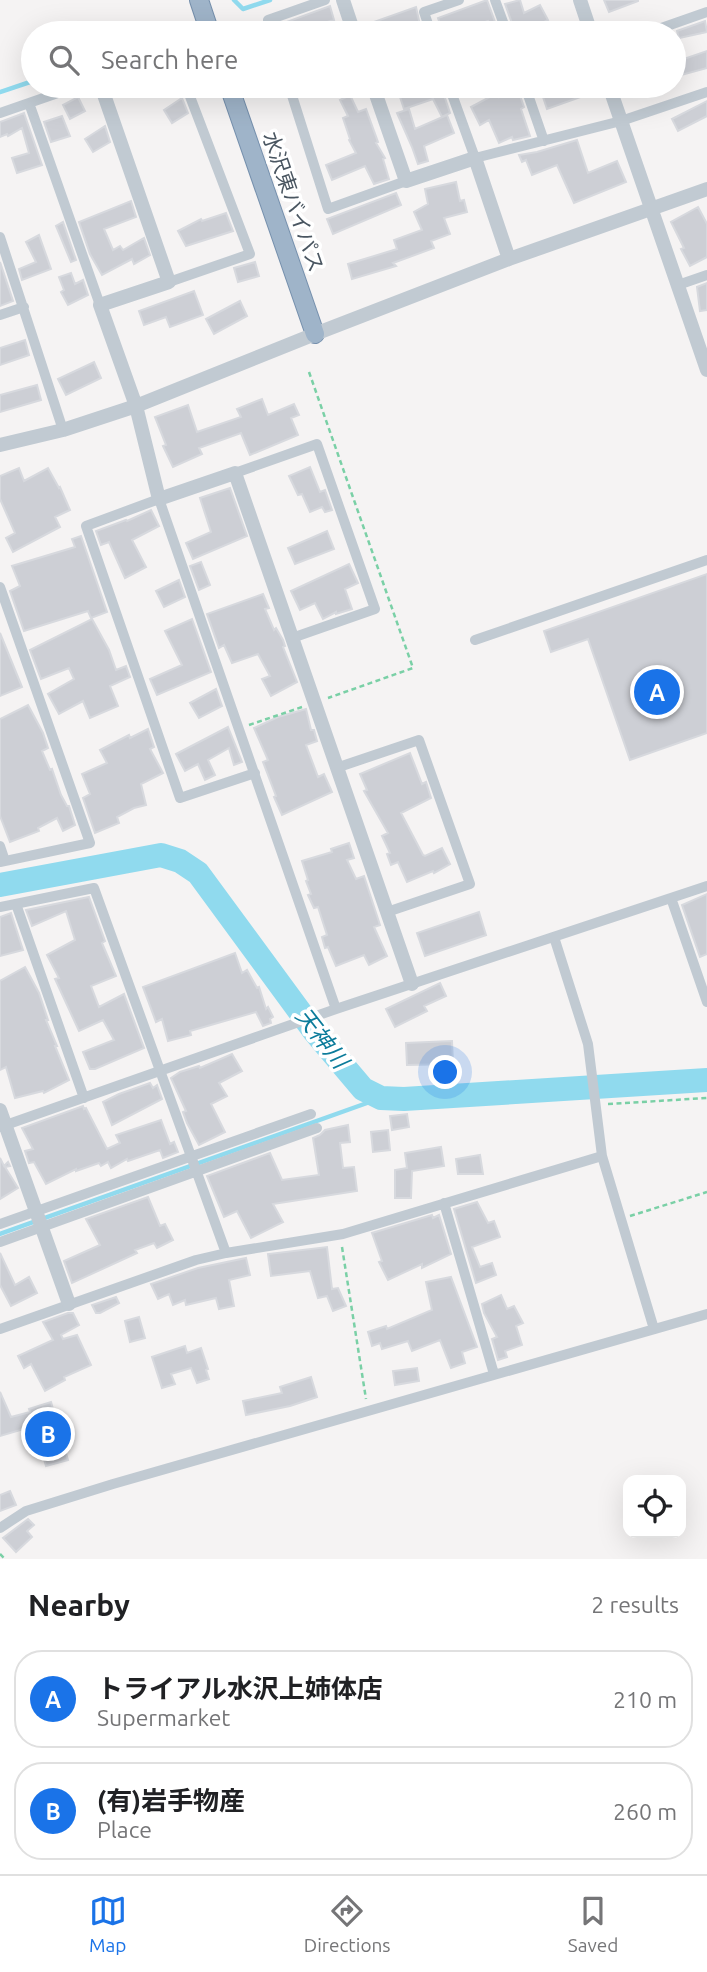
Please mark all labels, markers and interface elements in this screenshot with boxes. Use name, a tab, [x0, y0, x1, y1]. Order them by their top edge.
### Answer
search box	[21, 21, 686, 98]
icon: search	[45, 41, 83, 79]
text: Search here	[101, 45, 238, 74]
street label: 水沢東バイパス	[259, 128, 329, 275]
pin: A	[634, 666, 680, 718]
water label: 天神川	[291, 1003, 355, 1075]
your location	[428, 1055, 462, 1089]
pin: B	[25, 1408, 71, 1460]
map controls	[623, 1475, 686, 1538]
button: locate	[623, 1475, 686, 1538]
text: Nearby	[28, 1588, 130, 1622]
text: 2 results	[591, 1592, 679, 1617]
text: トライアル水沢上姉体店	[97, 1674, 383, 1703]
text: A	[45, 1687, 61, 1712]
text: 210 m	[613, 1687, 677, 1712]
text: Supermarket	[97, 1705, 230, 1730]
text: (有)岩手物産	[97, 1786, 245, 1815]
text: B	[45, 1799, 61, 1824]
text: 260 m	[613, 1799, 677, 1824]
text: Place	[97, 1817, 152, 1842]
tab: Map	[89, 1892, 127, 1956]
tab: Directions	[304, 1892, 391, 1956]
tab: Saved	[568, 1892, 618, 1956]

